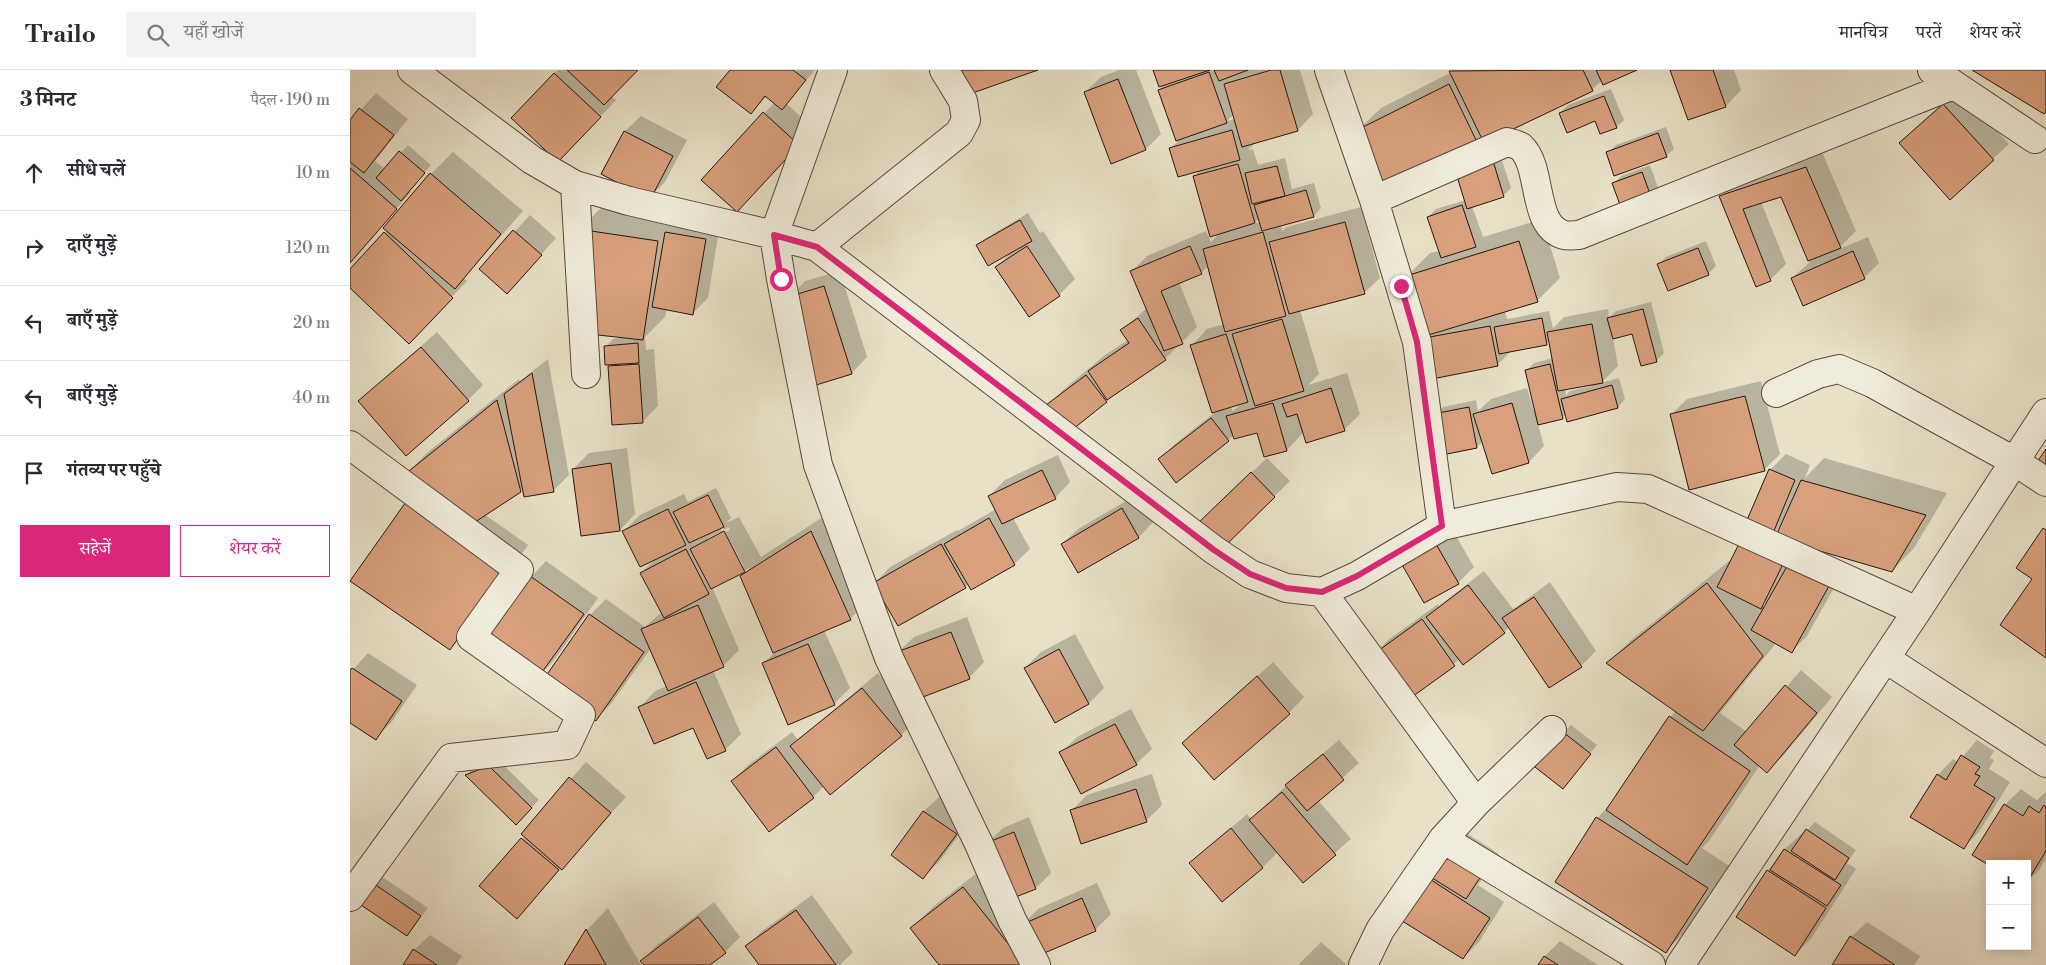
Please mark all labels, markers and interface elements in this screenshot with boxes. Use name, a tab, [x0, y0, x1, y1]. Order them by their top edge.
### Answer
search box	[126, 12, 476, 57]
text: Trailo	[25, 20, 96, 50]
text: यहाँ खोजें	[184, 20, 243, 44]
icon: search	[144, 21, 172, 49]
text: मानचित्र	[1839, 21, 1888, 44]
text: परतें	[1916, 21, 1942, 44]
text: शेयर करें	[1970, 21, 2021, 44]
text: 3 मिनट	[20, 87, 76, 113]
text: पैदल · 190 m	[251, 90, 330, 110]
text: सीधे चलें	[67, 158, 125, 182]
icon: ahead	[20, 159, 48, 187]
text: 10 m	[296, 163, 330, 183]
text: दाएँ मुड़ें	[67, 233, 117, 257]
icon: right	[20, 234, 48, 262]
text: 120 m	[286, 238, 330, 258]
route start	[770, 268, 793, 291]
route end	[1390, 275, 1413, 298]
text: बाएँ मुड़ें	[67, 308, 117, 332]
icon: left	[20, 309, 48, 337]
text: 20 m	[293, 313, 330, 333]
text: बाएँ मुड़ें	[67, 383, 117, 407]
icon: left	[20, 384, 48, 412]
text: 40 m	[293, 388, 330, 408]
text: गंतव्य पर पहुँचे	[67, 458, 161, 482]
icon: arrive	[20, 459, 48, 487]
button: सहेजें	[20, 525, 170, 577]
button: शेयर करें	[180, 525, 330, 577]
map controls	[1986, 860, 2031, 950]
button: +	[1986, 860, 2031, 905]
button: −	[1986, 905, 2031, 950]

